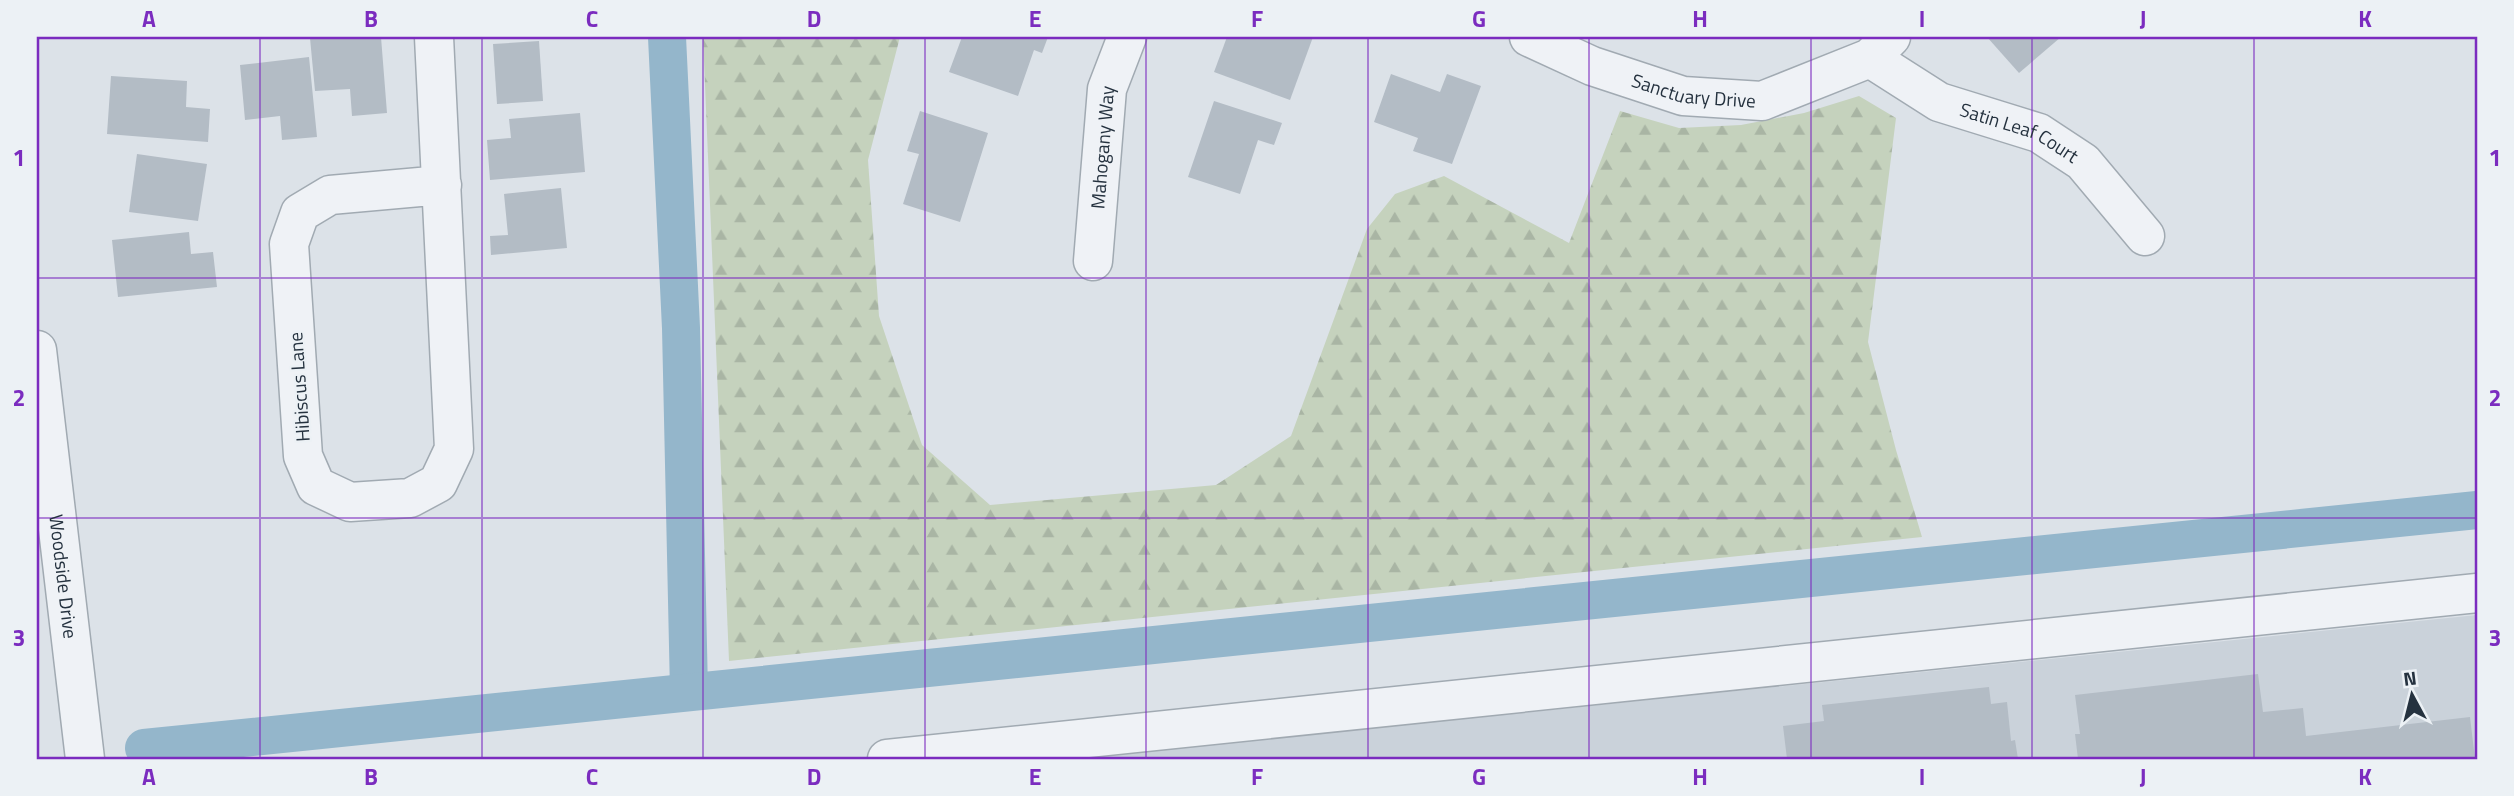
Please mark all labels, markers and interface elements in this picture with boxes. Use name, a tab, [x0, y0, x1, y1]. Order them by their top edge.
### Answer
text: A	[142, 1, 156, 36]
text: B	[364, 1, 378, 36]
text: C	[586, 1, 598, 36]
text: D	[807, 1, 821, 36]
text: E	[1029, 1, 1041, 36]
text: F	[1251, 1, 1263, 36]
text: G	[1472, 1, 1486, 36]
text: H	[1692, 1, 1708, 36]
text: I	[1919, 1, 1925, 36]
text: J	[2140, 1, 2146, 36]
text: K	[2358, 1, 2372, 36]
street label: Sanctuary Drive	[1628, 65, 1757, 115]
street label: Mahogany Way	[1082, 85, 1121, 210]
street label: Satin Leaf Court	[1956, 94, 2085, 170]
text: 1	[13, 140, 25, 175]
text: 1	[2489, 140, 2501, 175]
street label: Hibiscus Lane	[280, 331, 317, 443]
text: 2	[13, 380, 25, 415]
text: 2	[2489, 380, 2501, 415]
street label: Woodside Drive	[42, 513, 86, 640]
text: 3	[13, 620, 25, 655]
text: 3	[2489, 620, 2501, 655]
north arrow	[2378, 660, 2448, 730]
text: N	[2402, 662, 2418, 693]
text: A	[142, 759, 156, 794]
text: B	[364, 759, 378, 794]
text: C	[586, 759, 598, 794]
text: D	[807, 759, 821, 794]
text: E	[1029, 759, 1041, 794]
text: F	[1251, 759, 1263, 794]
text: G	[1472, 759, 1486, 794]
text: H	[1692, 759, 1708, 794]
text: I	[1919, 759, 1925, 794]
text: J	[2140, 759, 2146, 794]
text: K	[2358, 759, 2372, 794]

